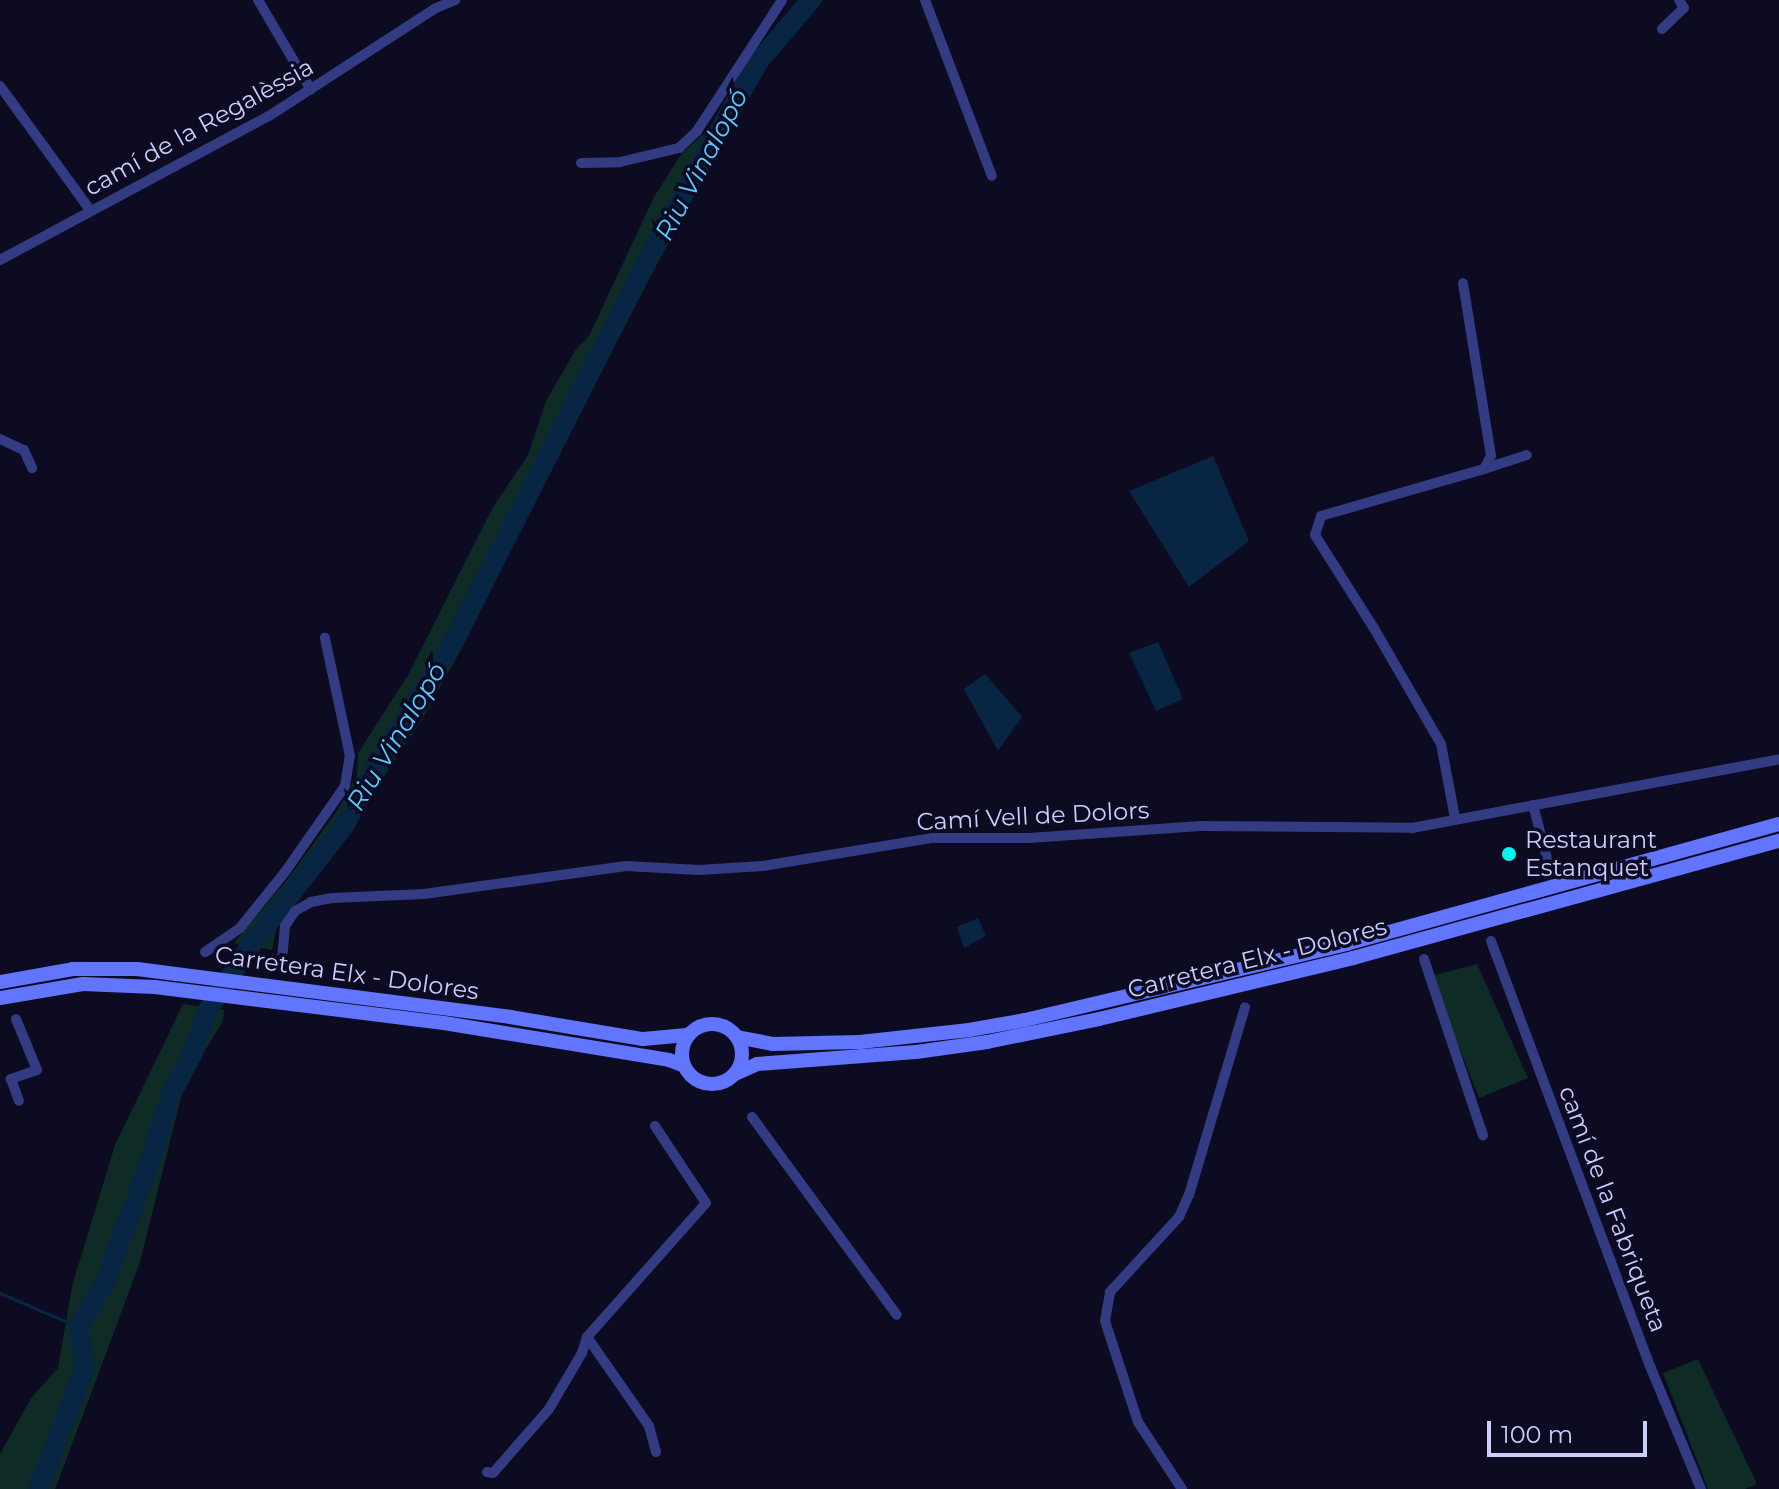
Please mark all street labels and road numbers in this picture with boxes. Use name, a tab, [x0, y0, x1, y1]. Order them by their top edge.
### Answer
street label: camí de la Regalèssia	[80, 52, 318, 202]
street label: Camí Vell de Dolors	[916, 796, 1150, 836]
street label: Carretera Elx - Dolores	[1124, 912, 1390, 1004]
street label: Carretera Elx - Dolores	[213, 940, 481, 1006]
street label: camí de la Fabriqueta	[1553, 1082, 1673, 1336]

